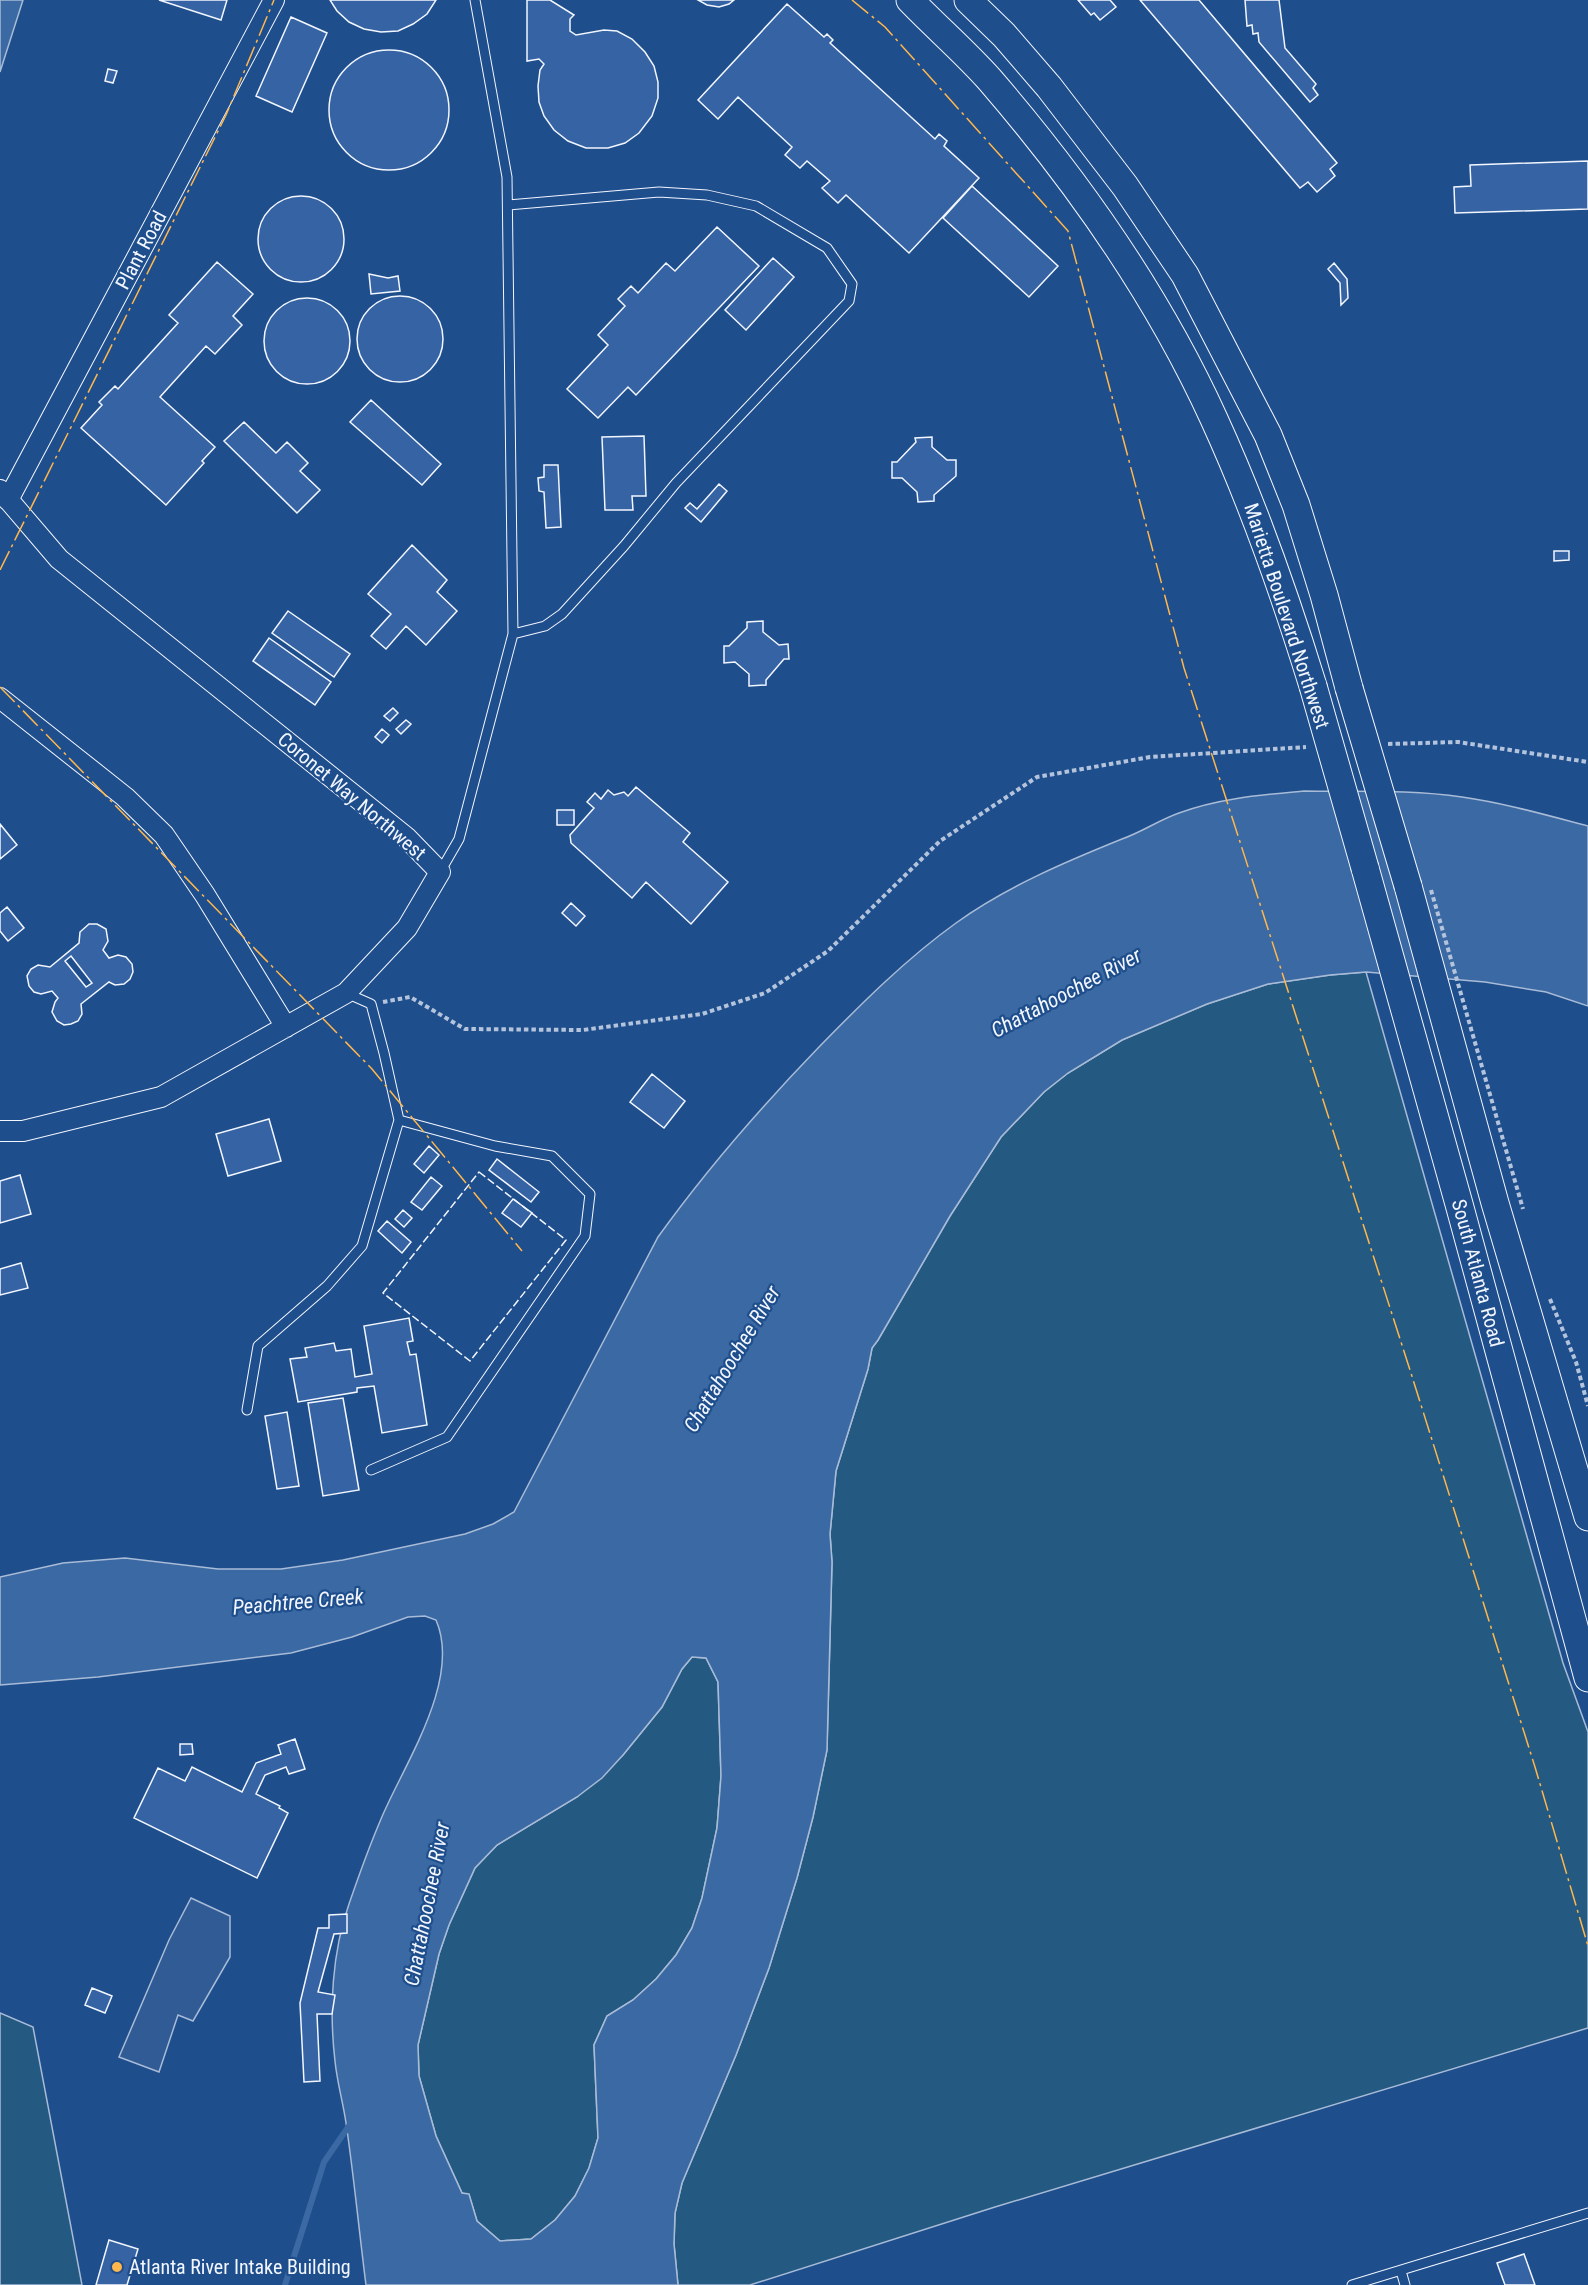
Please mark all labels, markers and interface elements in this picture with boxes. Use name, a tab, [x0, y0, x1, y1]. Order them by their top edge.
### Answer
street label: Plant Road	[110, 207, 172, 293]
street label: Marietta Boulevard Northwest	[1239, 500, 1335, 732]
street label: Coronet Way Northwest	[273, 727, 431, 865]
water label: Chattahoochee River	[987, 943, 1146, 1043]
street label: South Atlanta Road	[1447, 1197, 1509, 1349]
water label: Chattahoochee River	[679, 1281, 785, 1436]
water label: Peachtree Creek	[231, 1584, 365, 1620]
water label: Chattahoochee River	[399, 1819, 455, 1988]
place label: Atlanta River Intake Building	[129, 2255, 351, 2279]
marker: Atlanta River Intake Building	[110, 2260, 124, 2274]

